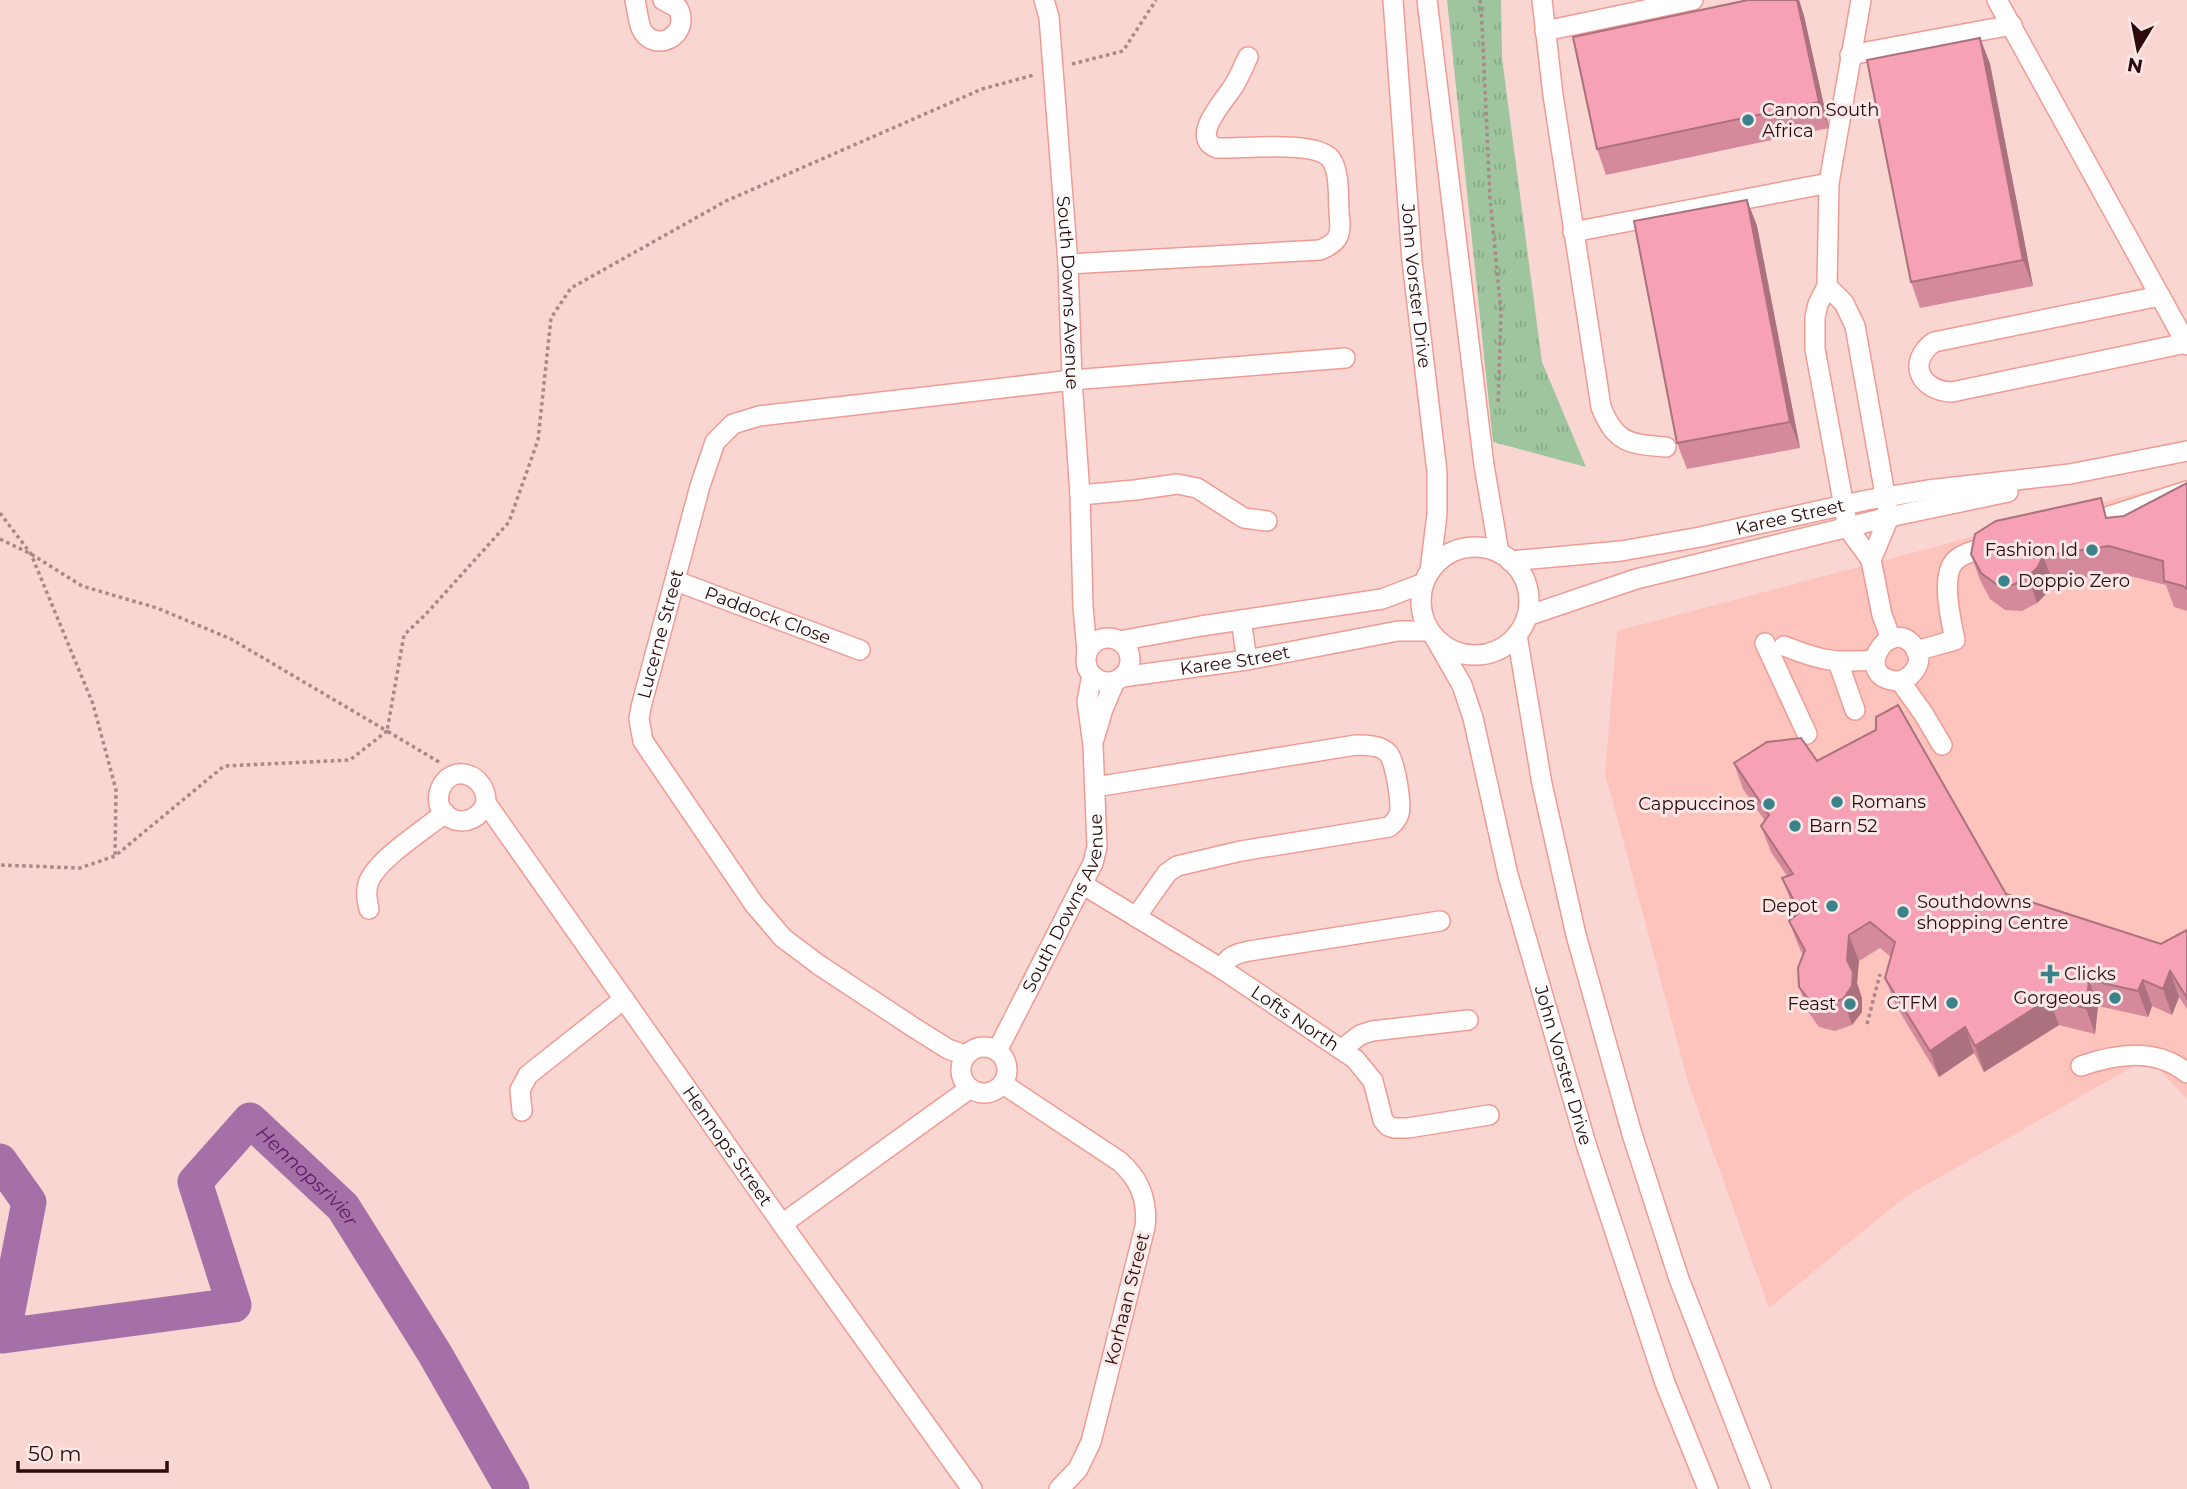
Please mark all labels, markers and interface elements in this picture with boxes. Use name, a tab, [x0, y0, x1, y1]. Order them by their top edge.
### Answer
north arrow	[2103, 14, 2173, 84]
text: N	[2126, 53, 2145, 78]
place label: Canon South Africa	[1762, 99, 1880, 142]
marker: Canon South Africa	[1740, 112, 1756, 128]
street label: South Downs Avenue	[1052, 195, 1084, 390]
street label: John Vorster Drive	[1397, 202, 1436, 370]
street label: Karee Street	[1734, 494, 1847, 540]
place label: Fashion Id	[1985, 539, 2078, 561]
marker: Fashion Id	[2084, 542, 2100, 558]
street label: Lucerne Street	[633, 567, 688, 701]
place label: Doppio Zero	[2018, 570, 2130, 592]
marker: Doppio Zero	[1996, 573, 2012, 589]
street label: Paddock Close	[702, 582, 834, 649]
street label: Karee Street	[1178, 641, 1292, 680]
place label: Romans	[1851, 791, 1926, 813]
place label: Cappuccinos	[1638, 793, 1755, 815]
marker: Romans	[1829, 794, 1845, 810]
marker: Cappuccinos	[1761, 796, 1777, 812]
street label: South Downs Avenue	[1018, 813, 1108, 996]
place label: Barn 52	[1809, 815, 1877, 837]
marker: Barn 52	[1787, 818, 1803, 834]
place label: Southdowns shopping Centre	[1917, 891, 2068, 934]
place label: Depot	[1761, 895, 1818, 917]
marker: Depot	[1824, 898, 1840, 914]
marker: Southdowns shopping Centre	[1895, 904, 1911, 920]
place label: Clicks	[2064, 963, 2116, 985]
marker: Clicks	[2042, 966, 2058, 982]
street label: Lofts North	[1247, 981, 1343, 1056]
street label: John Vorster Drive	[1529, 982, 1597, 1148]
place label: Gorgeous	[2013, 987, 2101, 1009]
marker: Gorgeous	[2107, 990, 2123, 1006]
place label: CTFM	[1887, 992, 1938, 1014]
place label: Feast	[1788, 993, 1836, 1015]
marker: CTFM	[1944, 995, 1960, 1011]
marker: Feast	[1842, 996, 1858, 1012]
street label: Hennops Street	[678, 1082, 777, 1210]
water label: Hennopsrivier	[252, 1121, 363, 1231]
street label: Korhaan Street	[1100, 1231, 1154, 1367]
scale bar	[18, 1430, 166, 1474]
text: 50 m	[28, 1441, 82, 1466]

